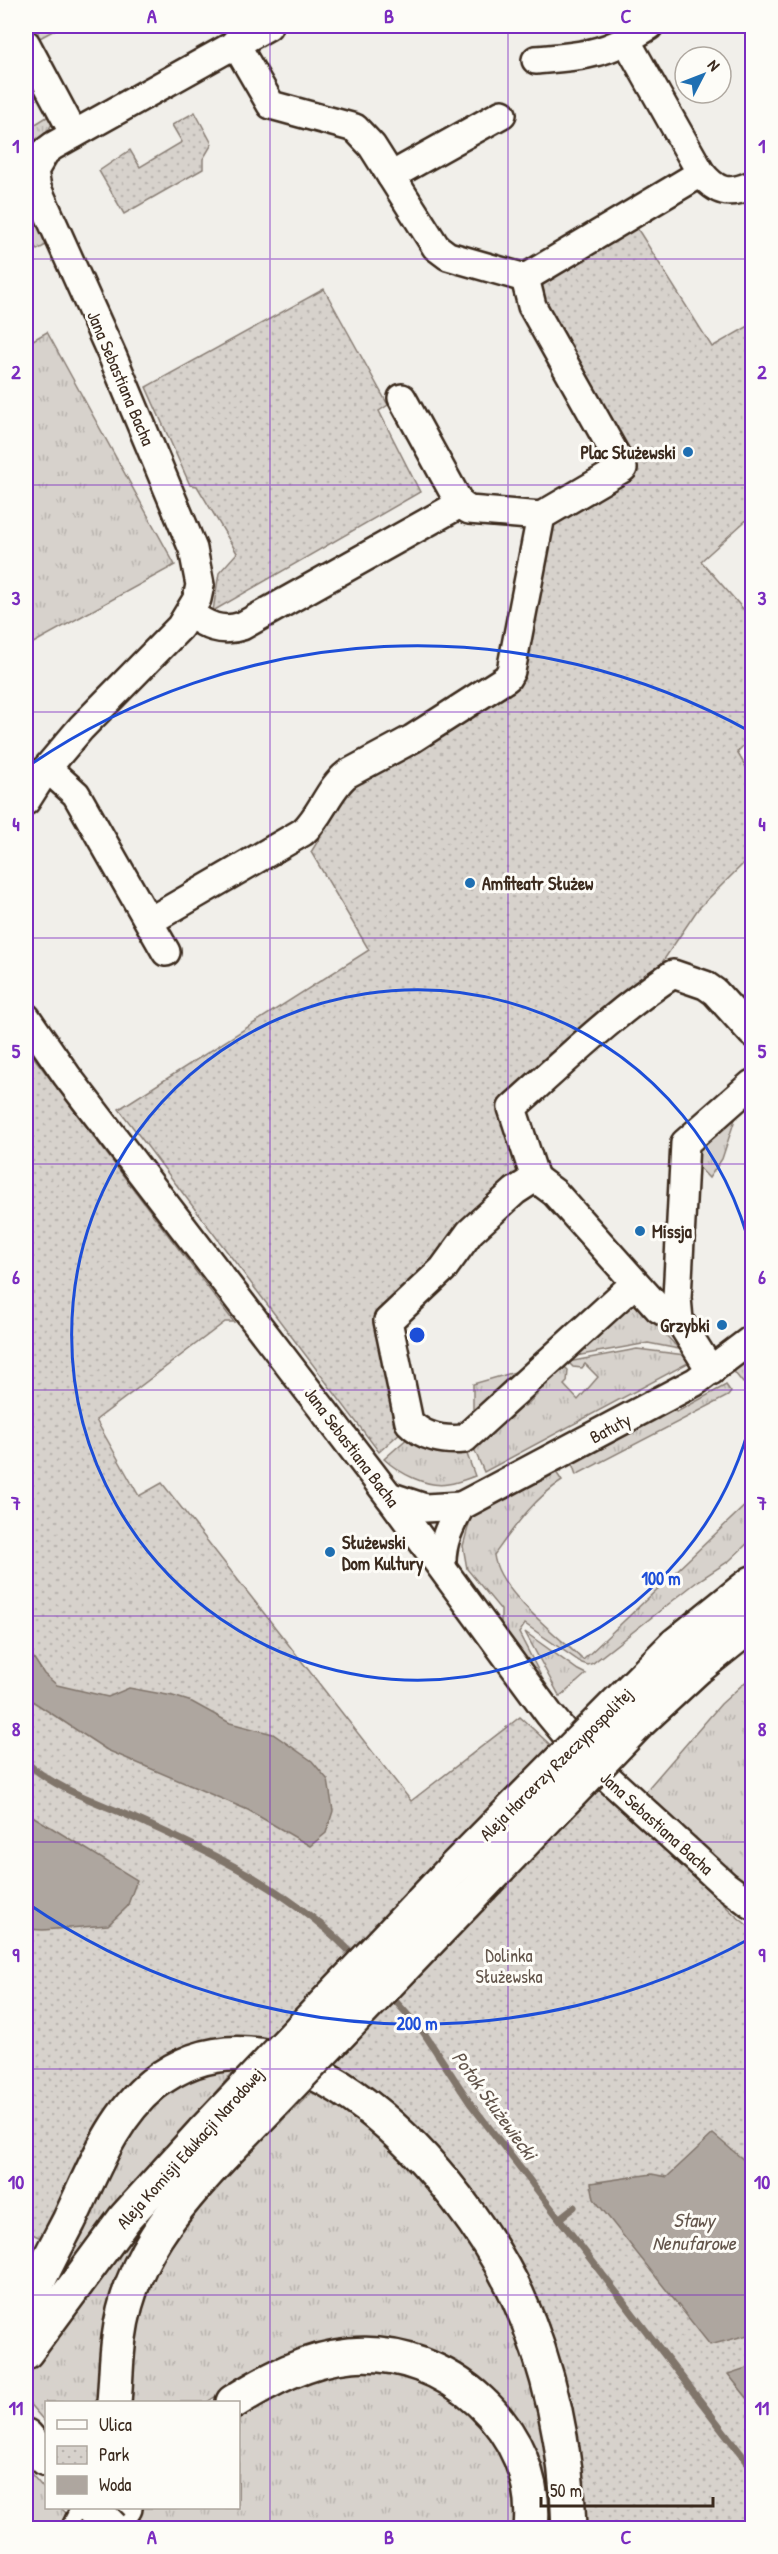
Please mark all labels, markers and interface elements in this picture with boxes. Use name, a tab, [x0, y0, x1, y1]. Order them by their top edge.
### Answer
text: A	[147, 2, 157, 29]
text: B	[384, 2, 394, 29]
text: C	[621, 2, 632, 29]
north arrow	[673, 45, 733, 105]
text: N	[703, 54, 725, 76]
text: 1	[12, 132, 20, 159]
text: 1	[758, 132, 766, 159]
street label: Jana Sebastiana Bacha	[81, 307, 161, 449]
text: 2	[11, 358, 21, 385]
text: 2	[757, 358, 767, 385]
place label: Plac Służewski	[580, 440, 676, 465]
marker: Plac Służewski	[681, 445, 695, 459]
text: 3	[12, 584, 21, 611]
text: 3	[758, 584, 767, 611]
text: 4	[12, 810, 20, 837]
text: 4	[758, 810, 766, 837]
place label: Amfiteatr Służew	[482, 871, 594, 896]
marker: Amfiteatr Służew	[463, 876, 477, 890]
text: 5	[12, 1037, 21, 1064]
text: 5	[758, 1037, 767, 1064]
place label: Missja	[652, 1219, 693, 1244]
marker: Missja	[633, 1224, 647, 1238]
text: 6	[12, 1263, 20, 1290]
text: 6	[758, 1263, 766, 1290]
place label: Grzybki	[660, 1313, 710, 1339]
marker: Grzybki	[715, 1318, 729, 1332]
centre of rings	[407, 1325, 427, 1345]
street label: Jana Sebastiana Bacha	[299, 1382, 405, 1512]
street label: Batuty	[585, 1407, 635, 1449]
text: 7	[10, 1489, 21, 1516]
text: 7	[756, 1489, 767, 1516]
place label: Służewski Dom Kultury	[342, 1530, 424, 1577]
marker: Służewski Dom Kultury	[323, 1545, 337, 1559]
text: 100 m	[641, 1566, 681, 1591]
street label: Aleja Harcerzy Rzeczypospolitej	[474, 1682, 638, 1846]
text: 8	[12, 1715, 21, 1742]
text: 8	[758, 1715, 767, 1742]
street label: Jana Sebastiana Bacha	[595, 1765, 719, 1881]
text: 9	[12, 1941, 20, 1968]
text: 9	[758, 1941, 766, 1968]
park label: Dolinka Służewska	[476, 1943, 542, 1989]
text: 200 m	[397, 2011, 437, 2036]
water label: Potok Służewiecki	[446, 2045, 545, 2167]
street label: Aleja Komisji Edukacji Narodowej	[111, 2062, 269, 2234]
text: 10	[8, 2168, 24, 2195]
text: 10	[754, 2168, 770, 2195]
water label: Stawy Nenufarowe	[652, 2206, 737, 2256]
text: 11	[9, 2394, 23, 2421]
text: 11	[755, 2394, 769, 2421]
legend	[45, 2401, 240, 2509]
text: Ulica	[99, 2412, 132, 2437]
text: Park	[99, 2442, 130, 2467]
scale bar	[541, 2470, 714, 2508]
text: Woda	[99, 2472, 131, 2497]
text: 50 m	[550, 2478, 582, 2503]
text: A	[147, 2523, 157, 2550]
text: B	[384, 2523, 394, 2550]
text: C	[621, 2523, 632, 2550]

